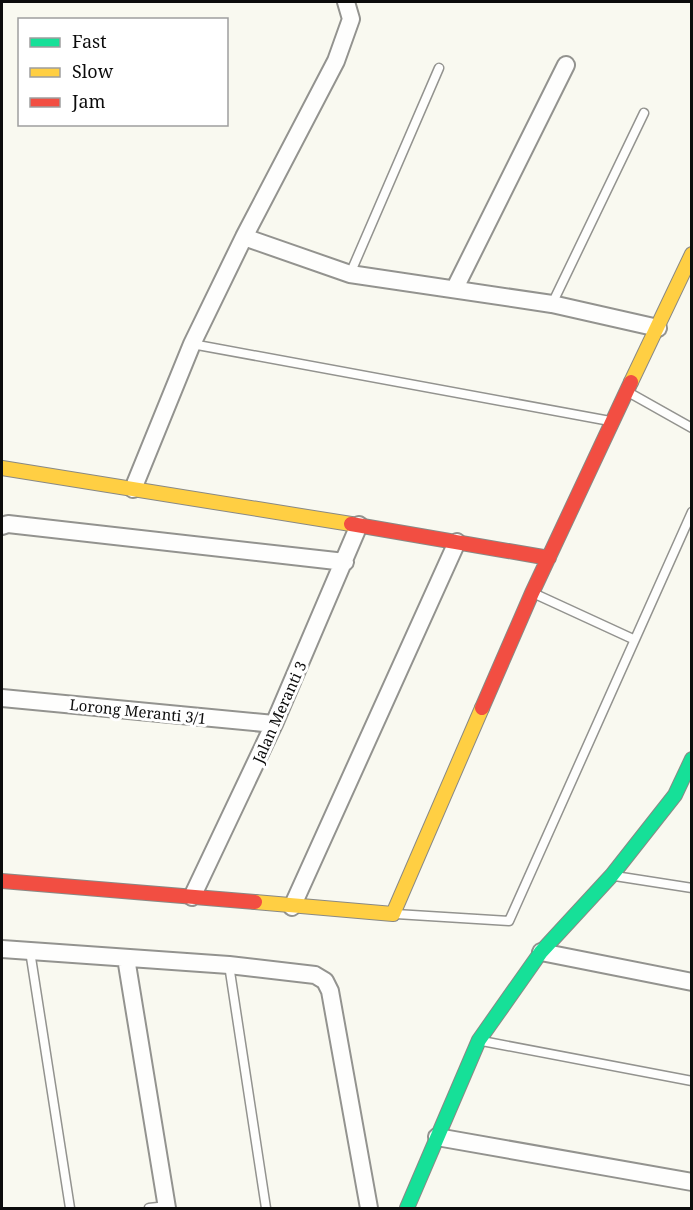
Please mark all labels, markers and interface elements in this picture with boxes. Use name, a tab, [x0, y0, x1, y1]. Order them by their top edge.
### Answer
legend	[18, 18, 228, 126]
text: Fast	[72, 29, 107, 53]
text: Slow	[72, 59, 114, 83]
text: Jam	[71, 89, 106, 113]
street label: Jalan Meranti 3	[247, 658, 310, 767]
street label: Lorong Meranti 3/1	[69, 694, 207, 728]

